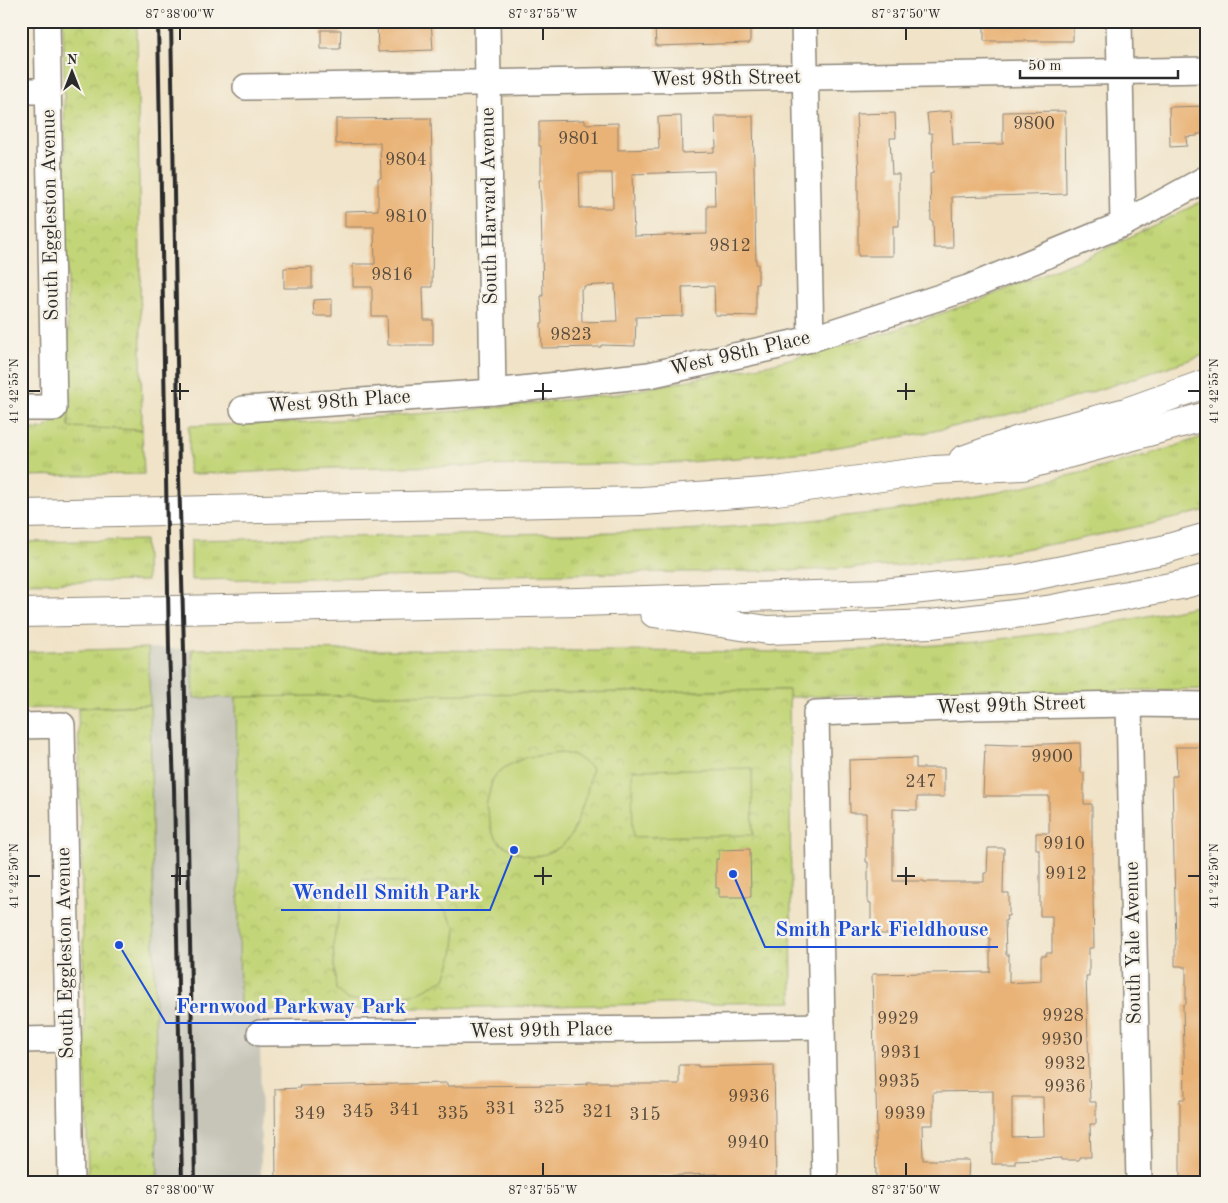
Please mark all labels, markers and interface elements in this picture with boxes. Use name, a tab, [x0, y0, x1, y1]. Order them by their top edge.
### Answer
text: 87°37'55"W	[508, 8, 578, 21]
text: 87°37'50"W	[871, 8, 941, 21]
text: 87°38'00"W	[145, 9, 215, 21]
north arrow	[48, 48, 98, 98]
scale bar	[1020, 48, 1178, 80]
text: N	[67, 53, 78, 67]
text: 50 m	[1028, 59, 1062, 74]
street label: West 98th Street	[651, 68, 801, 90]
street label: South Harvard Avenue	[478, 107, 502, 305]
street label: South Eggleston Avenue	[39, 109, 63, 321]
house number: 9800	[1013, 115, 1055, 133]
house number: 9801	[558, 130, 600, 148]
house number: 9804	[385, 151, 427, 169]
house number: 9810	[385, 208, 427, 226]
house number: 9812	[709, 237, 751, 255]
house number: 9816	[371, 266, 413, 284]
house number: 9823	[550, 326, 592, 344]
street label: West 98th Place	[668, 328, 812, 380]
text: 41°42'55"N	[8, 358, 21, 424]
text: 41°42'55"N	[1208, 358, 1221, 424]
street label: West 98th Place	[267, 387, 411, 417]
street label: West 99th Street	[936, 693, 1086, 719]
house number: 9900	[1031, 748, 1073, 766]
house number: 247	[905, 773, 937, 791]
house number: 9910	[1043, 835, 1085, 853]
text: 41°42'50"N	[8, 843, 21, 909]
text: 41°42'50"N	[1208, 843, 1221, 909]
street label: South Eggleston Avenue	[54, 847, 78, 1059]
street label: South Yale Avenue	[1123, 861, 1145, 1025]
house number: 9912	[1045, 865, 1087, 883]
callout: Wendell Smith Park	[281, 874, 490, 910]
text: Wendell Smith Park	[292, 883, 481, 904]
callout: Smith Park Fieldhouse	[765, 911, 998, 947]
text: Smith Park Fieldhouse	[775, 920, 989, 941]
callout: Fernwood Parkway Park	[166, 987, 416, 1023]
text: Fernwood Parkway Park	[176, 997, 406, 1018]
house number: 9928	[1042, 1007, 1084, 1025]
house number: 9929	[877, 1010, 919, 1028]
street label: West 99th Place	[469, 1020, 613, 1042]
house number: 9930	[1041, 1031, 1083, 1049]
house number: 9931	[880, 1044, 922, 1062]
house number: 9932	[1044, 1055, 1086, 1073]
house number: 9935	[878, 1073, 920, 1091]
house number: 9936	[1044, 1078, 1086, 1096]
house number: 9936	[728, 1088, 770, 1106]
house number: 325	[533, 1099, 565, 1117]
house number: 331	[485, 1100, 517, 1118]
house number: 341	[389, 1101, 421, 1119]
house number: 345	[342, 1103, 374, 1121]
house number: 321	[582, 1103, 614, 1121]
house number: 349	[294, 1105, 326, 1123]
house number: 335	[437, 1105, 469, 1123]
house number: 9939	[884, 1105, 926, 1123]
house number: 315	[629, 1106, 661, 1124]
house number: 9940	[727, 1134, 769, 1152]
text: 87°37'55"W	[508, 1184, 578, 1197]
text: 87°37'50"W	[871, 1184, 941, 1197]
text: 87°38'00"W	[145, 1185, 215, 1197]

